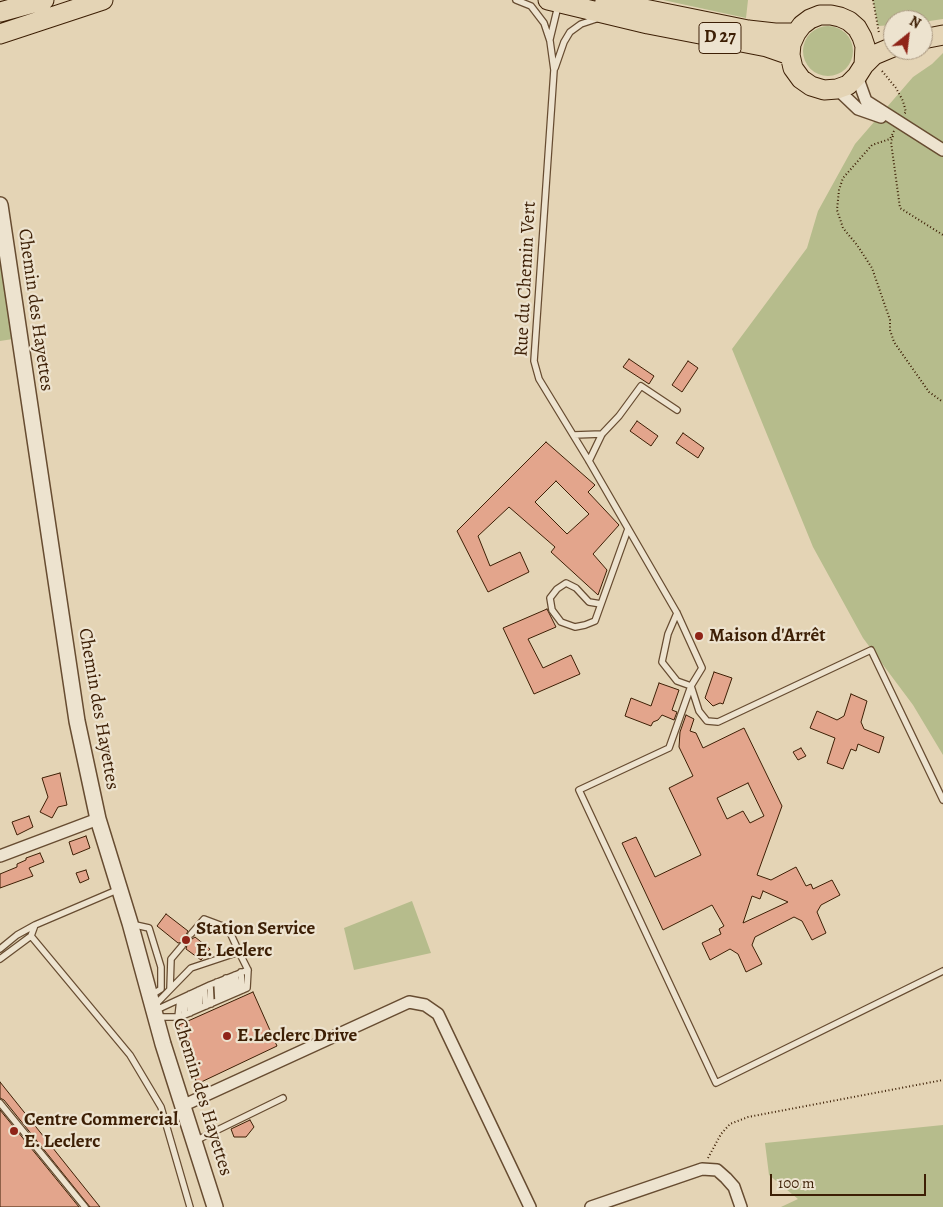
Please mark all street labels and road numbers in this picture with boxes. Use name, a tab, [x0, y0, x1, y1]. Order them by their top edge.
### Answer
road number: D 27	[699, 22, 741, 54]
street label: Rue du Chemin Vert	[511, 201, 541, 357]
street label: Chemin des Hayettes	[12, 227, 58, 393]
street label: Chemin des Hayettes	[73, 626, 123, 792]
street label: Chemin des Hayettes	[167, 1015, 237, 1179]

